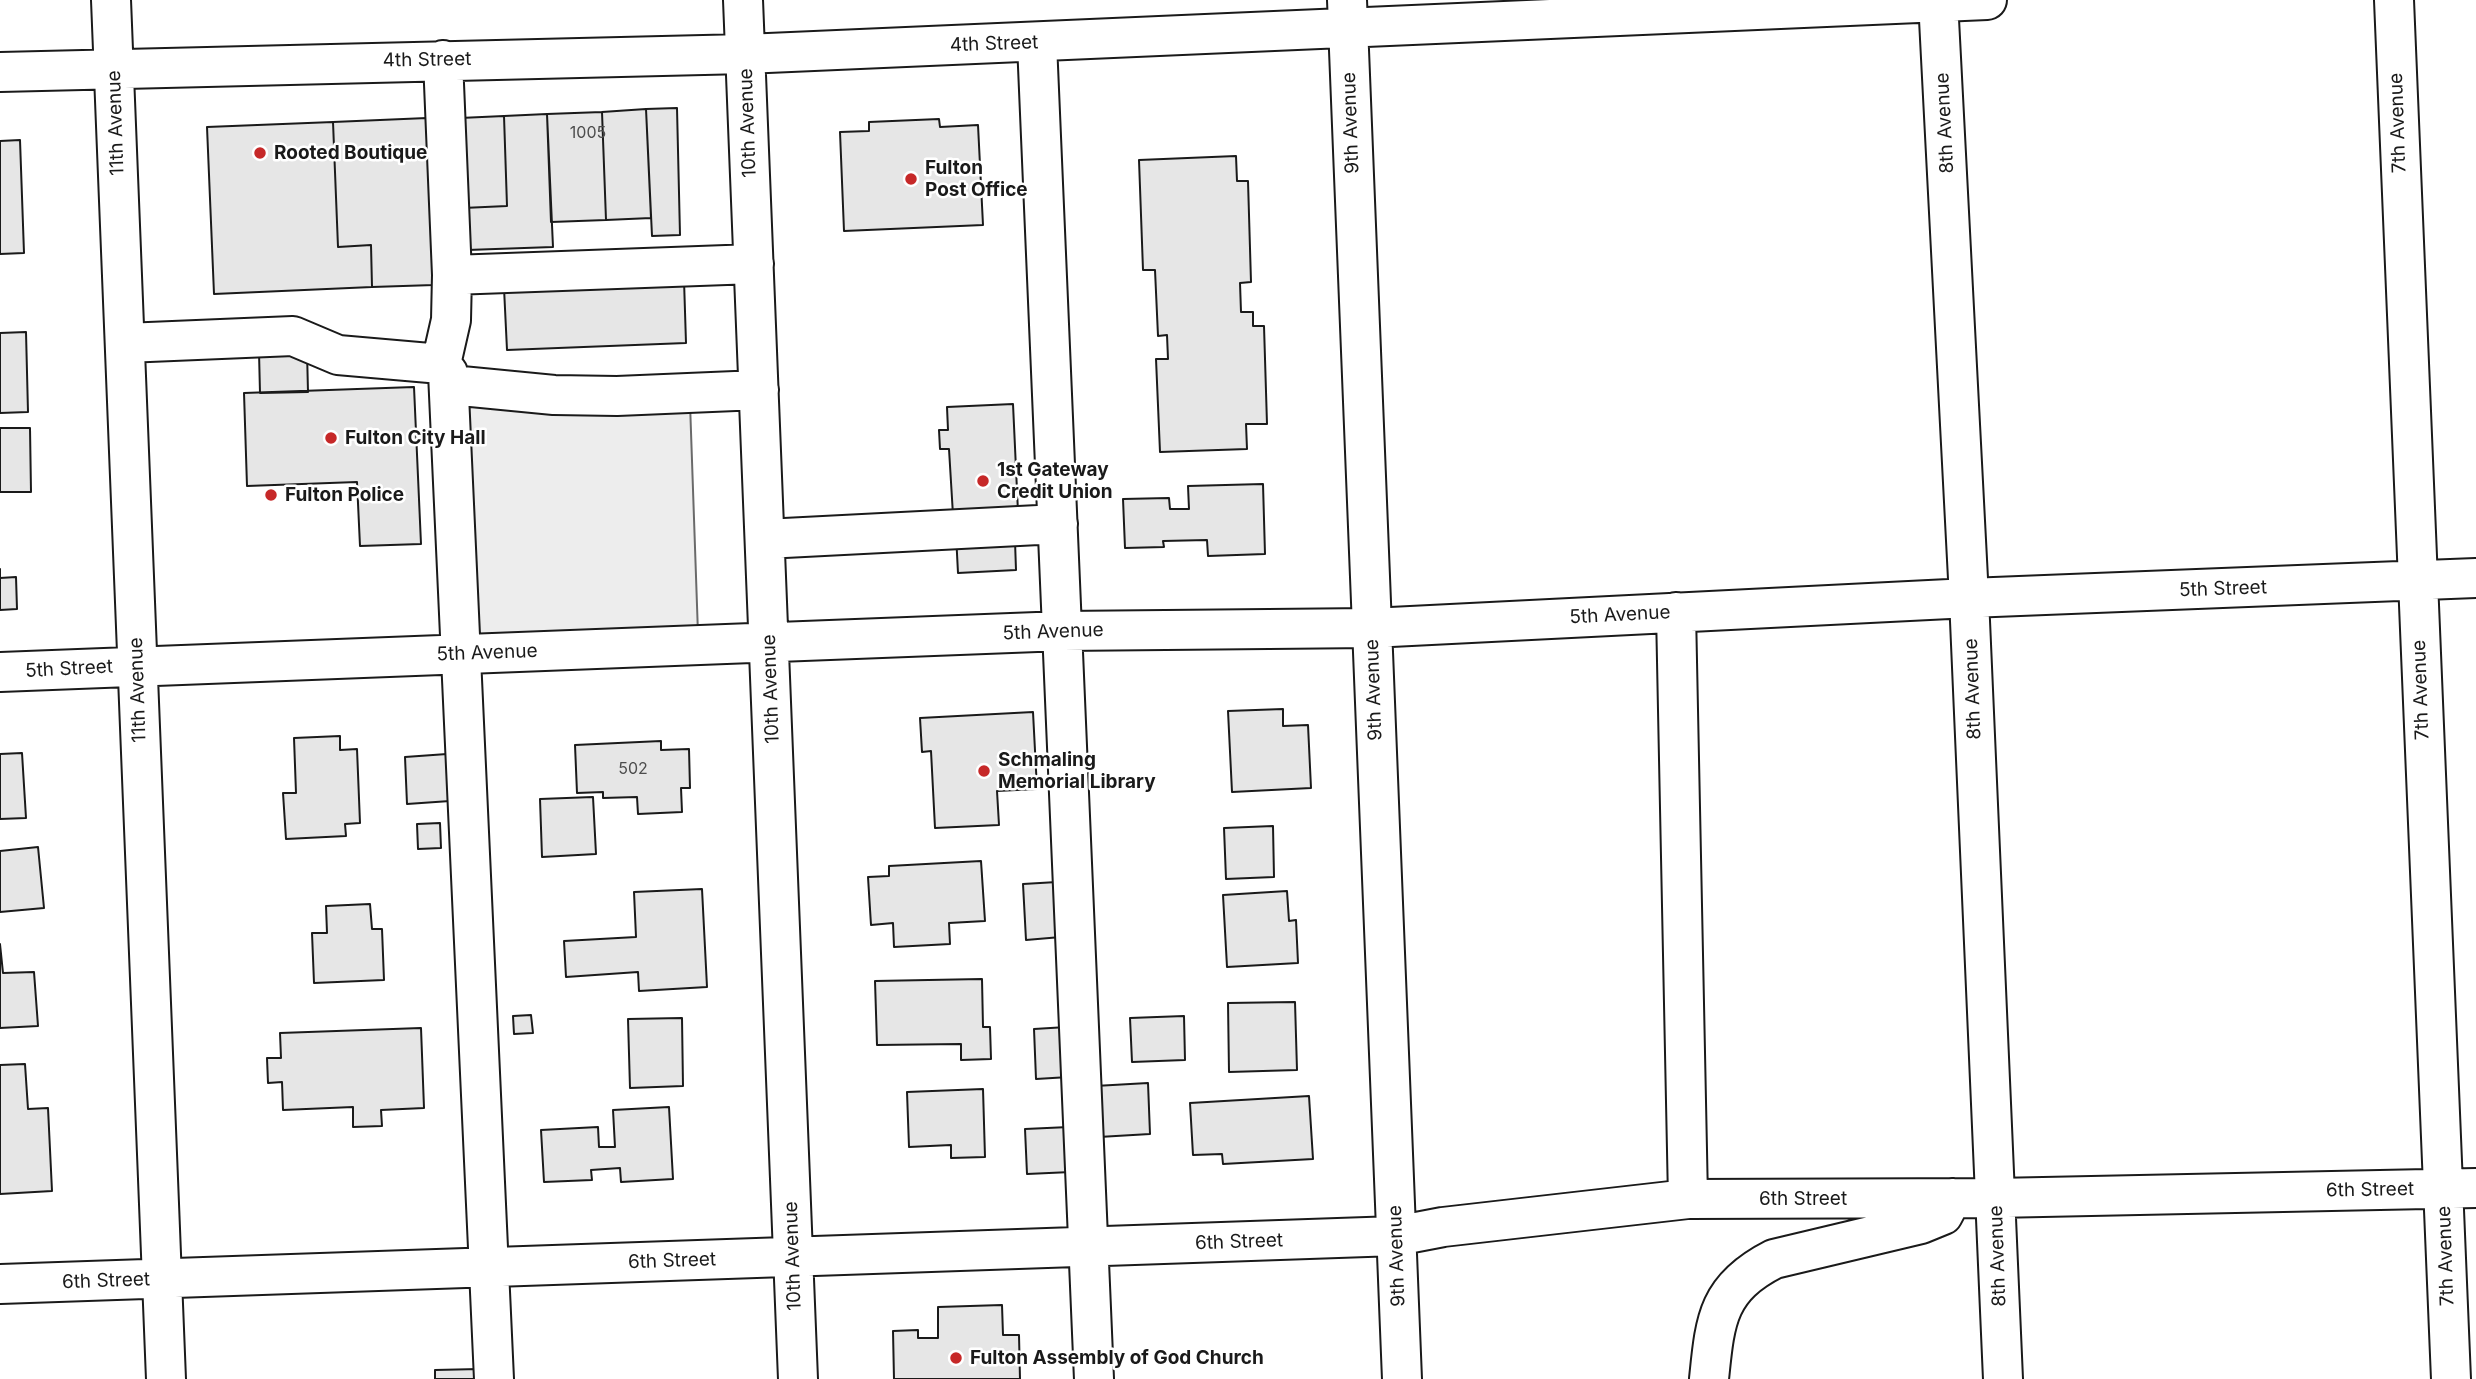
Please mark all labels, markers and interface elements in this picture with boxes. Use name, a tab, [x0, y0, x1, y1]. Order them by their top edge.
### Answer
street label: 4th Street	[949, 31, 1039, 57]
street label: 4th Street	[382, 48, 472, 72]
street label: 10th Avenue	[735, 68, 761, 178]
street label: 11th Avenue	[103, 70, 129, 176]
street label: 9th Avenue	[1338, 72, 1364, 174]
street label: 8th Avenue	[1931, 72, 1959, 174]
street label: 7th Avenue	[2385, 72, 2411, 174]
house number: 1005	[570, 123, 606, 143]
place label: Rooted Boutique	[274, 142, 427, 164]
marker: Rooted Boutique	[252, 145, 268, 161]
place label: Fulton Post Office	[925, 157, 1028, 201]
marker: Fulton Post Office	[903, 171, 919, 187]
place label: Fulton City Hall	[345, 427, 486, 449]
marker: Fulton City Hall	[323, 430, 339, 446]
place label: 1st Gateway Credit Union	[997, 459, 1113, 503]
marker: 1st Gateway Credit Union	[975, 473, 991, 489]
place label: Fulton Police	[285, 484, 404, 506]
marker: Fulton Police	[263, 487, 279, 503]
street label: 5th Street	[2179, 576, 2267, 602]
street label: 5th Avenue	[1569, 601, 1671, 629]
street label: 5th Avenue	[1002, 619, 1104, 645]
street label: 10th Avenue	[758, 634, 784, 744]
street label: 11th Avenue	[125, 637, 151, 743]
street label: 8th Avenue	[1960, 638, 1986, 740]
street label: 9th Avenue	[1361, 639, 1387, 741]
street label: 7th Avenue	[2408, 639, 2434, 741]
street label: 5th Avenue	[436, 640, 538, 666]
street label: 5th Street	[24, 655, 114, 683]
place label: Schmaling Memorial Library	[998, 749, 1156, 793]
house number: 502	[618, 759, 648, 779]
marker: Schmaling Memorial Library	[976, 763, 992, 779]
street label: 6th Street	[2326, 1178, 2414, 1202]
street label: 6th Street	[1759, 1188, 1847, 1210]
street label: 10th Avenue	[780, 1201, 806, 1311]
street label: 9th Avenue	[1384, 1205, 1410, 1307]
street label: 8th Avenue	[1985, 1205, 2011, 1307]
street label: 7th Avenue	[2433, 1205, 2459, 1307]
street label: 6th Street	[1195, 1229, 1283, 1255]
street label: 6th Street	[628, 1248, 716, 1274]
street label: 6th Street	[62, 1268, 150, 1294]
place label: Fulton Assembly of God Church	[970, 1347, 1264, 1369]
marker: Fulton Assembly of God Church	[948, 1350, 964, 1366]

